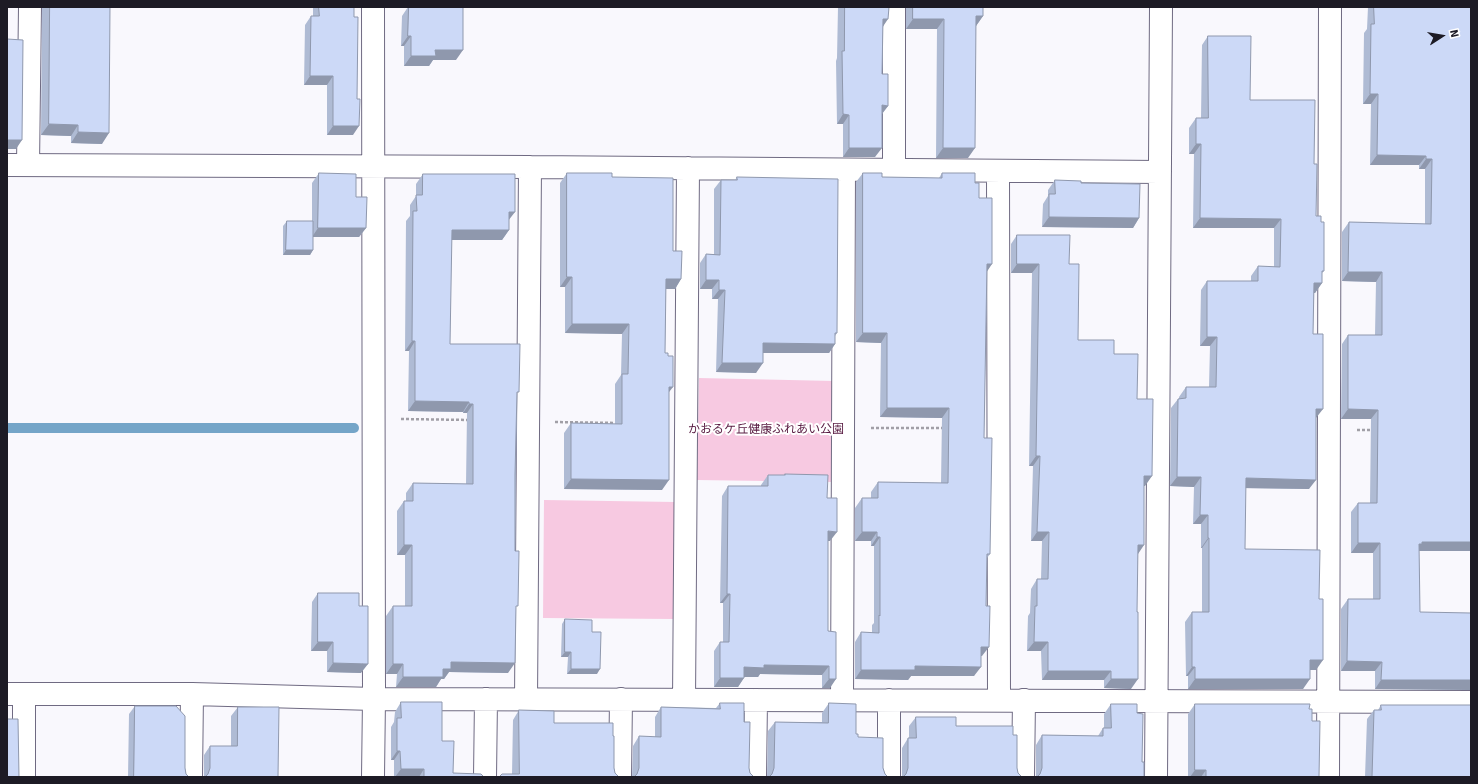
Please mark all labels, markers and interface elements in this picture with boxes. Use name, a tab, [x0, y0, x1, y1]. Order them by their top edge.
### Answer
north arrow	[1422, 16, 1462, 56]
text: N	[1447, 28, 1461, 38]
park label: かおるケ丘健康ふれあい公園	[688, 423, 844, 437]

